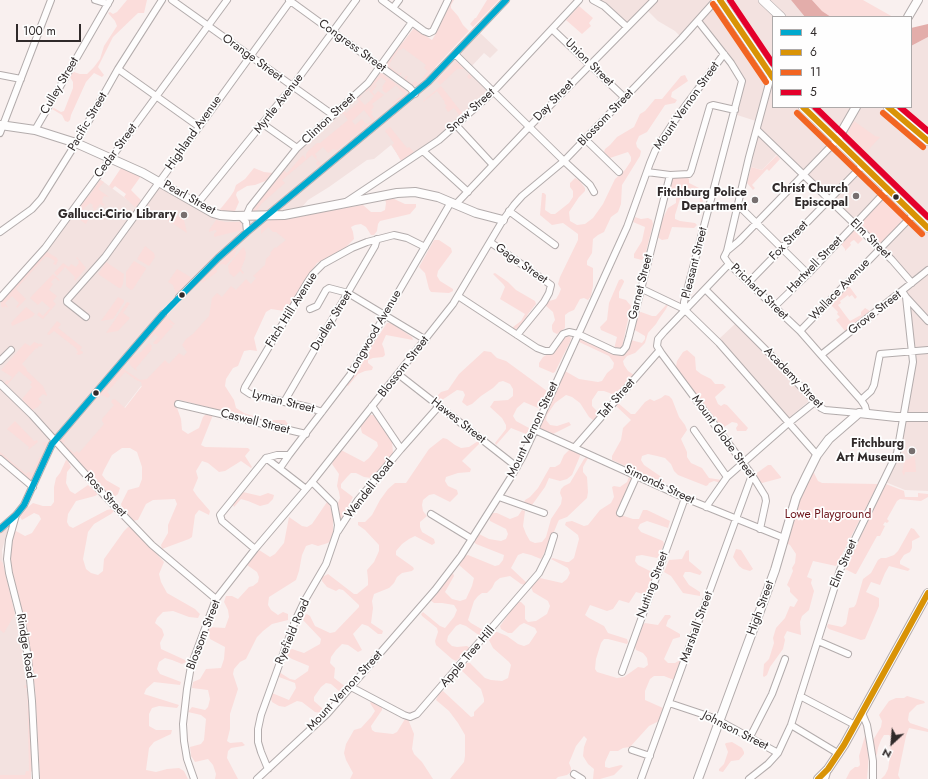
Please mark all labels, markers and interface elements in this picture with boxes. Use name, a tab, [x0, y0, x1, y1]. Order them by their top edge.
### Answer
scale bar	[18, 16, 83, 42]
legend	[772, 16, 912, 108]
street label: Congress Street	[315, 17, 389, 75]
text: 100 m	[23, 22, 56, 40]
text: 4	[810, 23, 817, 41]
street label: Orange Street	[219, 31, 285, 85]
street label: Union Street	[562, 36, 616, 90]
text: 6	[810, 43, 817, 61]
street label: Culley Street	[38, 55, 82, 117]
street label: Mount Vernon Street	[651, 59, 723, 153]
text: 11	[810, 63, 821, 81]
street label: Myrtle Avenue	[251, 71, 307, 137]
street label: Day Street	[531, 78, 577, 124]
text: 5	[810, 83, 817, 101]
street label: Snow Street	[444, 86, 498, 136]
street label: Blossom Street	[575, 86, 637, 150]
street label: Pacific Street	[65, 90, 111, 154]
street label: Clinton Street	[299, 90, 359, 148]
street label: Highland Avenue	[163, 93, 225, 173]
street label: Cedar Street	[92, 121, 140, 181]
street label: Pearl Street	[160, 178, 218, 218]
place label: Christ Church Episcopal	[772, 182, 848, 210]
place label: Fitchburg Police Department	[657, 186, 747, 214]
marker: Christ Church Episcopal	[851, 191, 861, 201]
unlabelled marker	[891, 192, 901, 202]
marker: Fitchburg Police Department	[750, 195, 760, 205]
place label: Gallucci-Cirio Library	[58, 208, 176, 222]
marker: Gallucci-Cirio Library	[179, 210, 189, 220]
street label: Elm Street	[847, 216, 893, 262]
street label: Fox Street	[767, 218, 811, 264]
street label: Pleasant Street	[679, 226, 711, 300]
street label: Hartwell Street	[784, 234, 846, 296]
street label: Gage Street	[492, 241, 550, 287]
street label: Garnet Street	[626, 253, 656, 321]
street label: Wallace Avenue	[807, 256, 873, 324]
street label: Prichard Street	[727, 261, 791, 323]
street label: Fitch Hill Avenue	[263, 270, 321, 350]
street label: Dudley Street	[308, 288, 356, 354]
street label: Longwood Avenue	[345, 288, 405, 376]
street label: Grove Street	[846, 288, 904, 338]
unlabelled marker	[177, 290, 187, 300]
street label: Blossom Street	[376, 333, 432, 401]
street label: Academy Street	[760, 344, 826, 412]
street label: Taft Street	[596, 376, 638, 422]
street label: Mount Vernon Street	[505, 380, 561, 480]
street label: Lyman Street	[250, 387, 316, 417]
unlabelled marker	[91, 388, 101, 398]
street label: Mount Globe Street	[688, 393, 758, 481]
street label: Hawes Street	[428, 395, 488, 447]
street label: Caswell Street	[219, 406, 291, 438]
place label: Fitchburg Art Museum	[836, 437, 904, 465]
marker: Fitchburg Art Museum	[907, 446, 917, 456]
street label: Wendell Road	[342, 456, 398, 522]
street label: Simonds Street	[622, 462, 696, 508]
street label: Ross Street	[81, 470, 129, 520]
park label: Lowe Playground	[785, 508, 871, 522]
street label: Elm Street	[827, 538, 861, 590]
street label: Nutting Street	[634, 550, 672, 620]
street label: High Street	[744, 579, 778, 637]
street label: Marshall Street	[678, 590, 716, 664]
street label: Ryefield Road	[273, 597, 313, 667]
street label: Blossom Street	[184, 598, 224, 672]
street label: Rindge Road	[13, 613, 37, 679]
street label: Apple Tree Hill	[438, 624, 498, 690]
street label: Mount Vernon Street	[304, 648, 386, 734]
street label: Johnson Street	[700, 708, 770, 754]
north arrow	[872, 723, 912, 763]
text: N	[879, 745, 894, 763]

